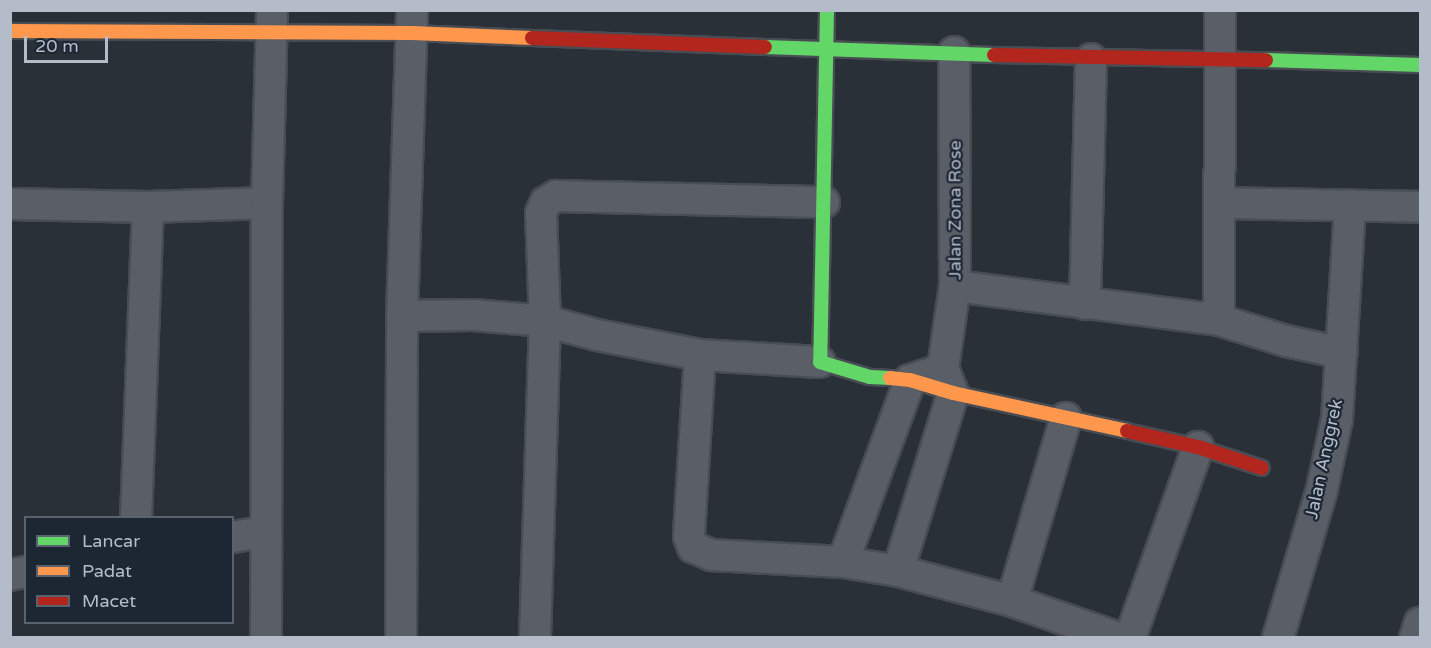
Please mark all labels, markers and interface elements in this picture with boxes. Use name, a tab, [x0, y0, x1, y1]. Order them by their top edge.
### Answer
scale bar	[27, 24, 111, 62]
text: 20 m	[35, 35, 79, 57]
street label: Jalan Zona Rose	[944, 140, 966, 280]
street label: Jalan Anggrek	[1301, 397, 1347, 521]
legend	[24, 516, 234, 624]
text: Lancar	[82, 530, 140, 552]
text: Padat	[82, 560, 132, 582]
text: Macet	[82, 590, 136, 612]

